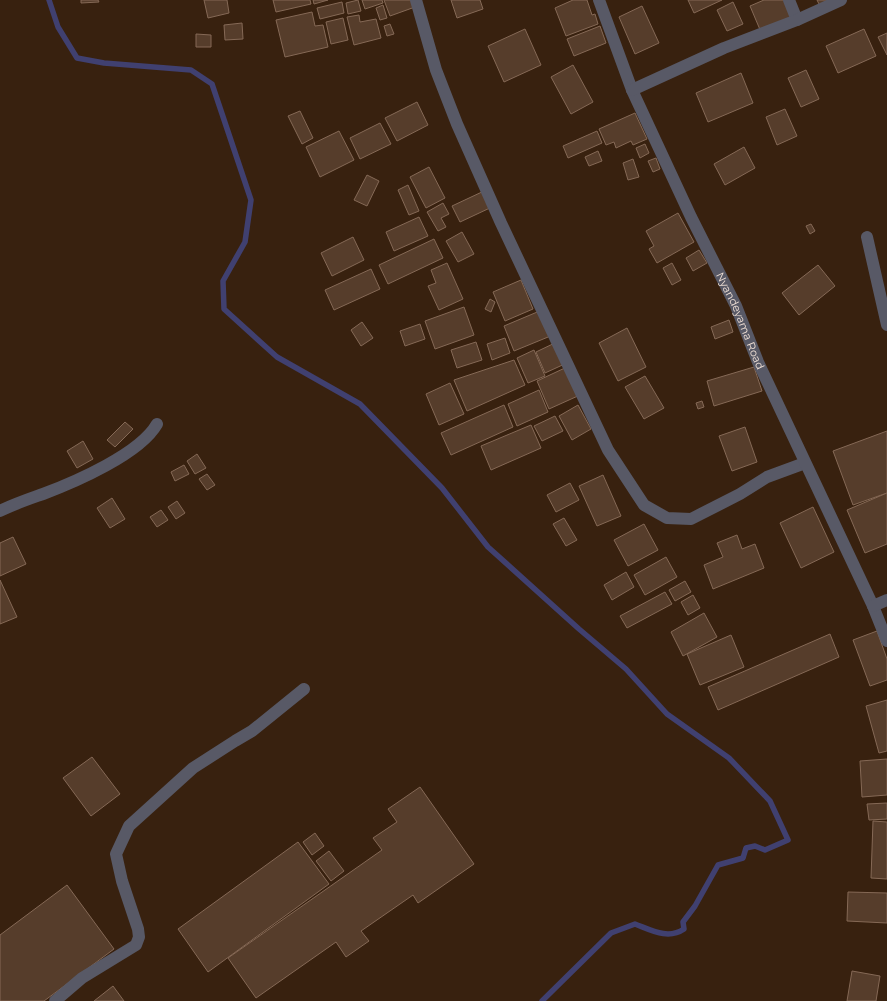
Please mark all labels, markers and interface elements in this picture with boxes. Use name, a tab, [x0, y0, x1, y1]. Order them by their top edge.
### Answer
street label: Nyandeyama Road	[713, 270, 768, 372]

